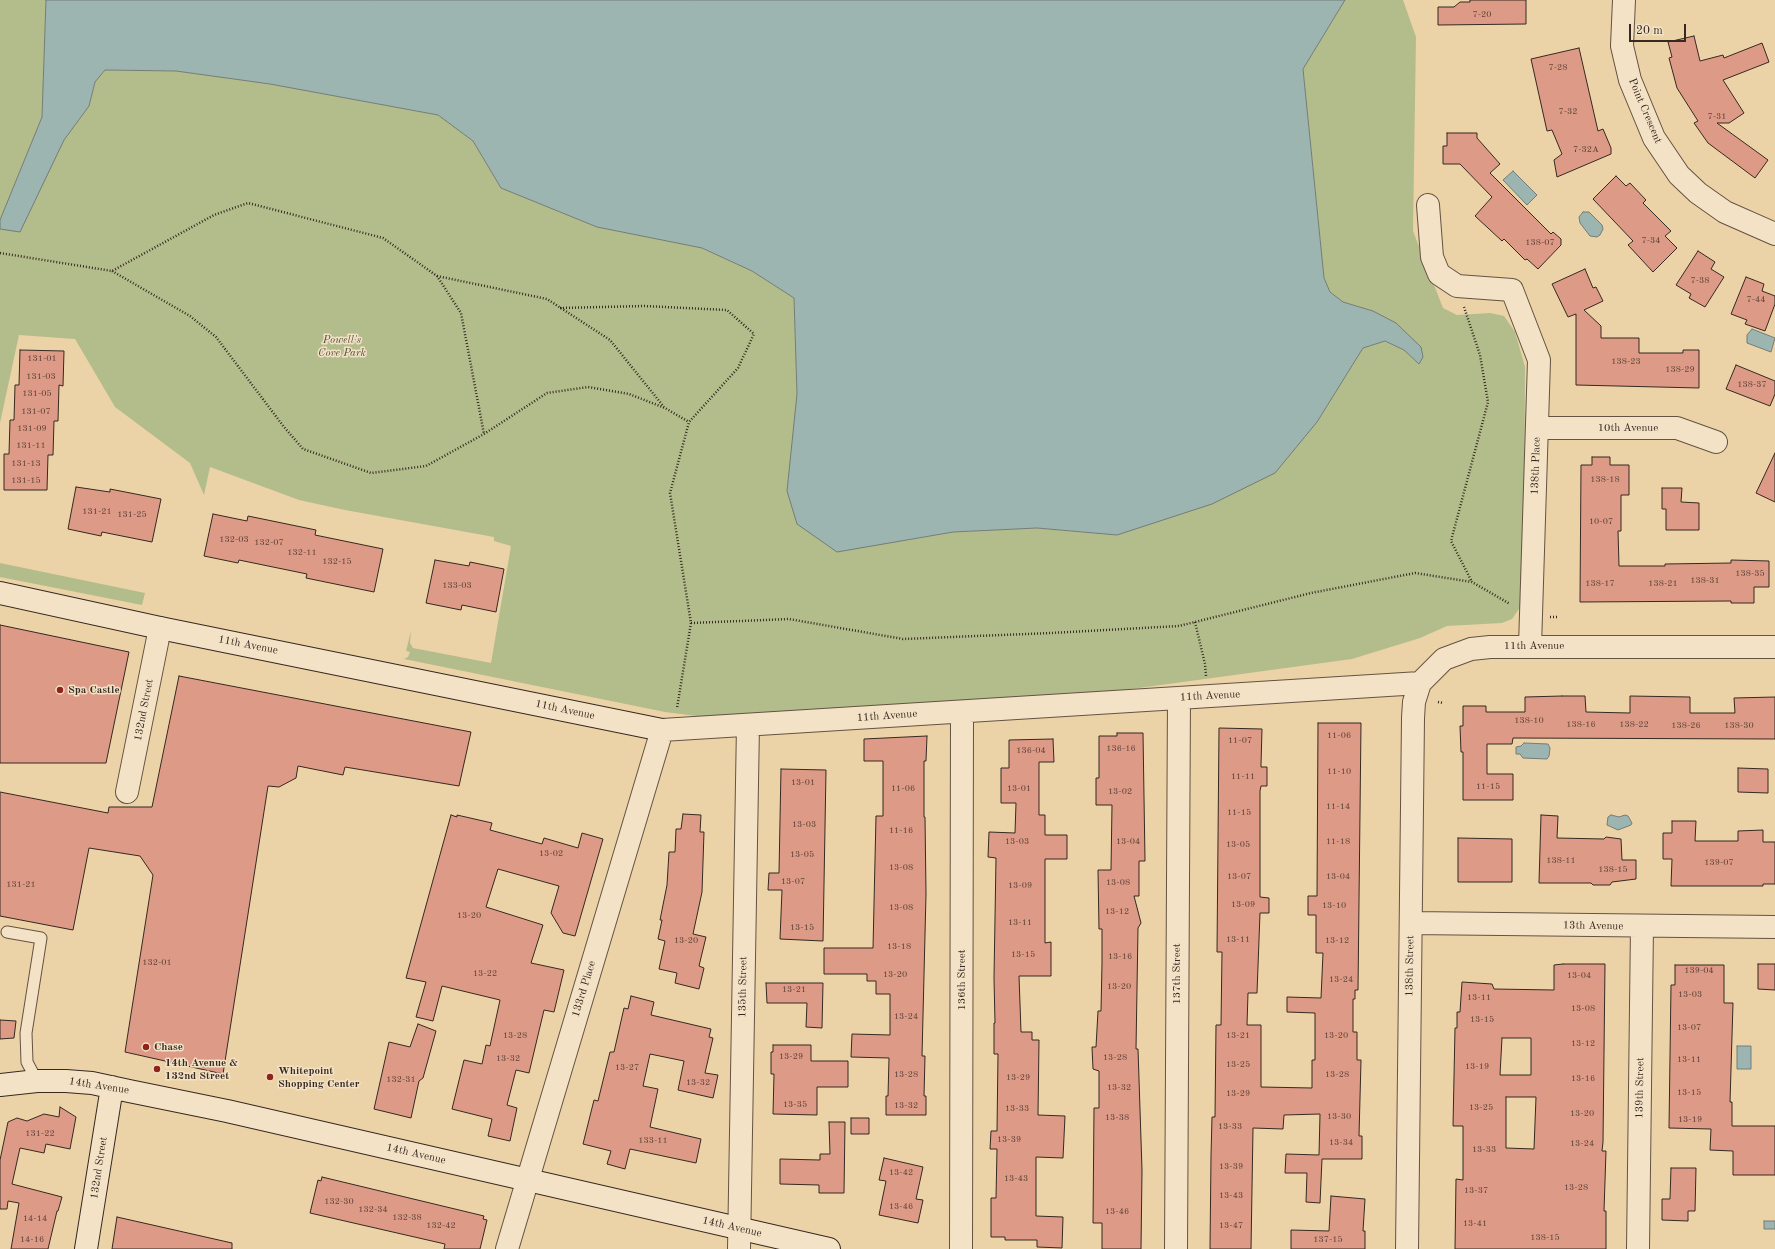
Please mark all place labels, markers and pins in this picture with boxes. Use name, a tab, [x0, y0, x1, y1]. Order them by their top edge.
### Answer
place label: Spa Castle	[68, 683, 120, 697]
marker: Spa Castle	[55, 685, 65, 695]
place label: Chase	[154, 1040, 183, 1054]
marker: Chase	[141, 1042, 151, 1052]
place label: 14th Avenue & 132nd Street	[165, 1056, 238, 1082]
marker: 14th Avenue & 132nd Street	[152, 1064, 162, 1074]
place label: Whitepoint Shopping Center	[278, 1064, 360, 1090]
marker: Whitepoint Shopping Center	[265, 1072, 275, 1082]

